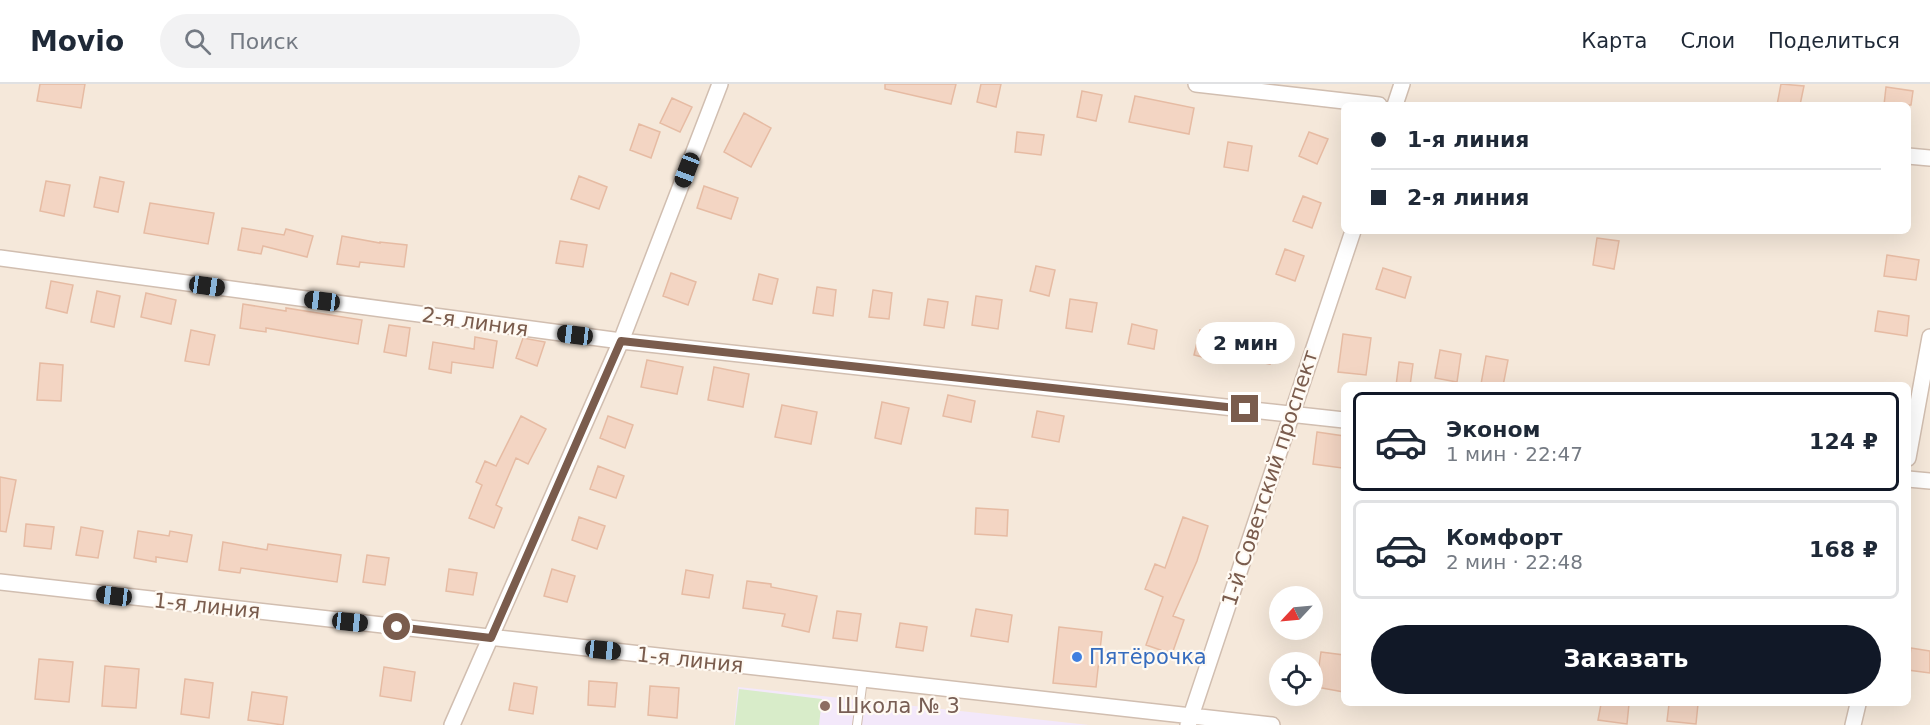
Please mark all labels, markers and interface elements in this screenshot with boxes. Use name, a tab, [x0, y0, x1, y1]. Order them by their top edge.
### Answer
search box	[160, 14, 580, 68]
text: Movio	[30, 25, 124, 58]
icon: search	[181, 25, 214, 58]
text: Поиск	[229, 29, 299, 54]
text: Карта	[1581, 29, 1647, 53]
text: Слои	[1680, 29, 1735, 53]
text: Поделиться	[1768, 29, 1900, 53]
text: 1-я линия	[1407, 127, 1530, 152]
car	[672, 150, 702, 190]
text: 2-я линия	[1407, 185, 1530, 210]
car	[188, 275, 226, 297]
car	[303, 290, 341, 312]
street label: 2-я линия	[420, 303, 530, 341]
callout: 2 мин	[1196, 322, 1294, 364]
car	[556, 324, 594, 346]
text: 2 мин	[1213, 331, 1278, 355]
street label: 1-й Советский проспект	[1217, 347, 1323, 609]
route end	[1231, 395, 1258, 422]
icon: car	[1374, 415, 1428, 469]
text: Эконом	[1446, 417, 1541, 442]
text: 124 ₽	[1809, 429, 1878, 454]
text: 1 мин · 22:47	[1446, 442, 1583, 466]
icon: car	[1374, 523, 1428, 577]
text: Комфорт	[1446, 525, 1563, 550]
text: 168 ₽	[1809, 537, 1878, 562]
text: 2 мин · 22:48	[1446, 550, 1583, 574]
car	[95, 585, 133, 607]
north arrow	[1269, 586, 1323, 640]
map controls	[1269, 586, 1323, 706]
street label: 1-я линия	[152, 588, 262, 624]
car	[331, 611, 369, 633]
route start	[383, 613, 410, 640]
button: Заказать	[1371, 625, 1881, 694]
car	[584, 639, 622, 661]
street label: 1-я линия	[635, 642, 745, 678]
place label: Пятёрочка	[1089, 645, 1207, 669]
marker: Пятёрочка	[1070, 650, 1084, 664]
button: locate	[1269, 652, 1323, 706]
place label: Школа № 3	[837, 694, 960, 718]
marker: Школа № 3	[818, 699, 832, 713]

